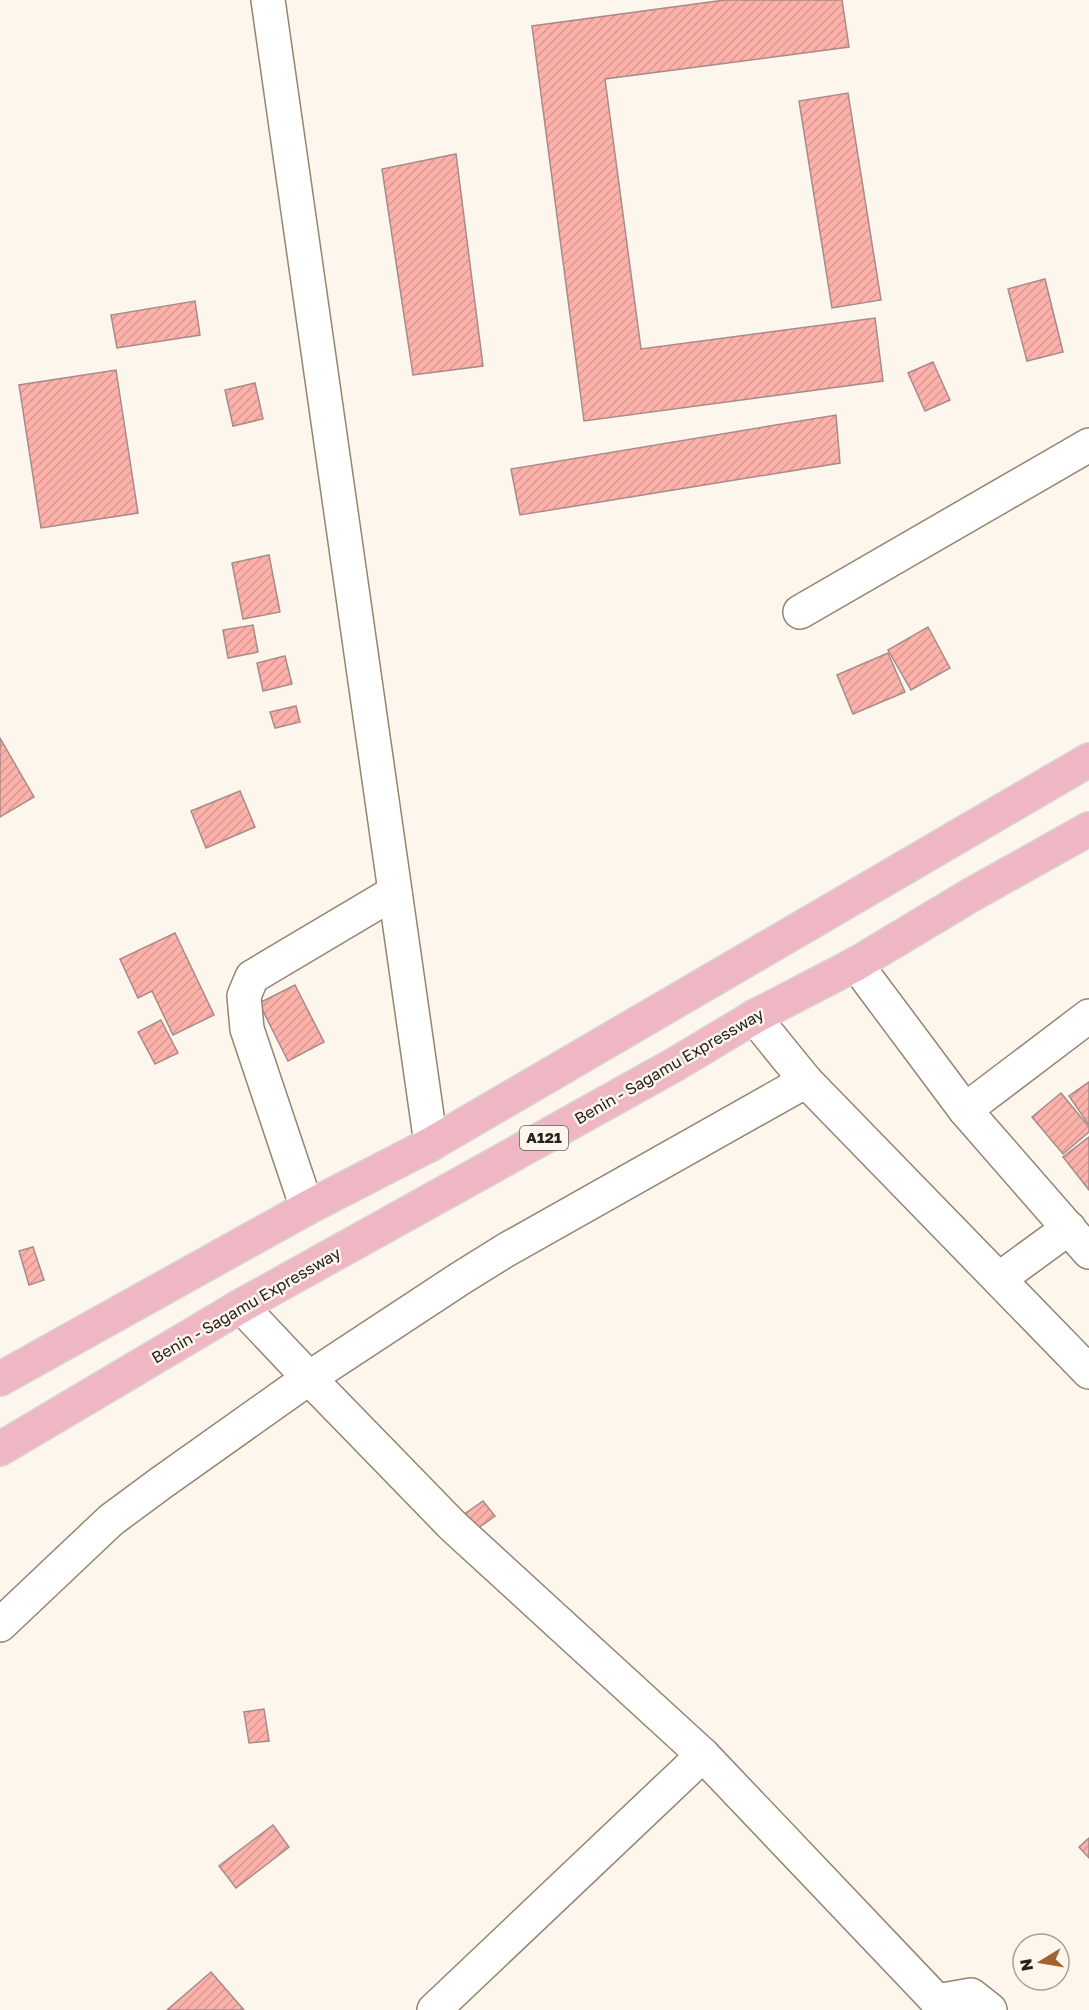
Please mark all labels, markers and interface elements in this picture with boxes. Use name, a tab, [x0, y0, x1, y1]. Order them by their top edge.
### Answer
street label: Benin - Sagamu Expressway	[571, 1004, 767, 1128]
road number: A121	[520, 1126, 568, 1150]
street label: Benin - Sagamu Expressway	[148, 1243, 344, 1367]
north arrow	[1011, 1932, 1071, 1992]
text: N	[1015, 1957, 1037, 1973]

